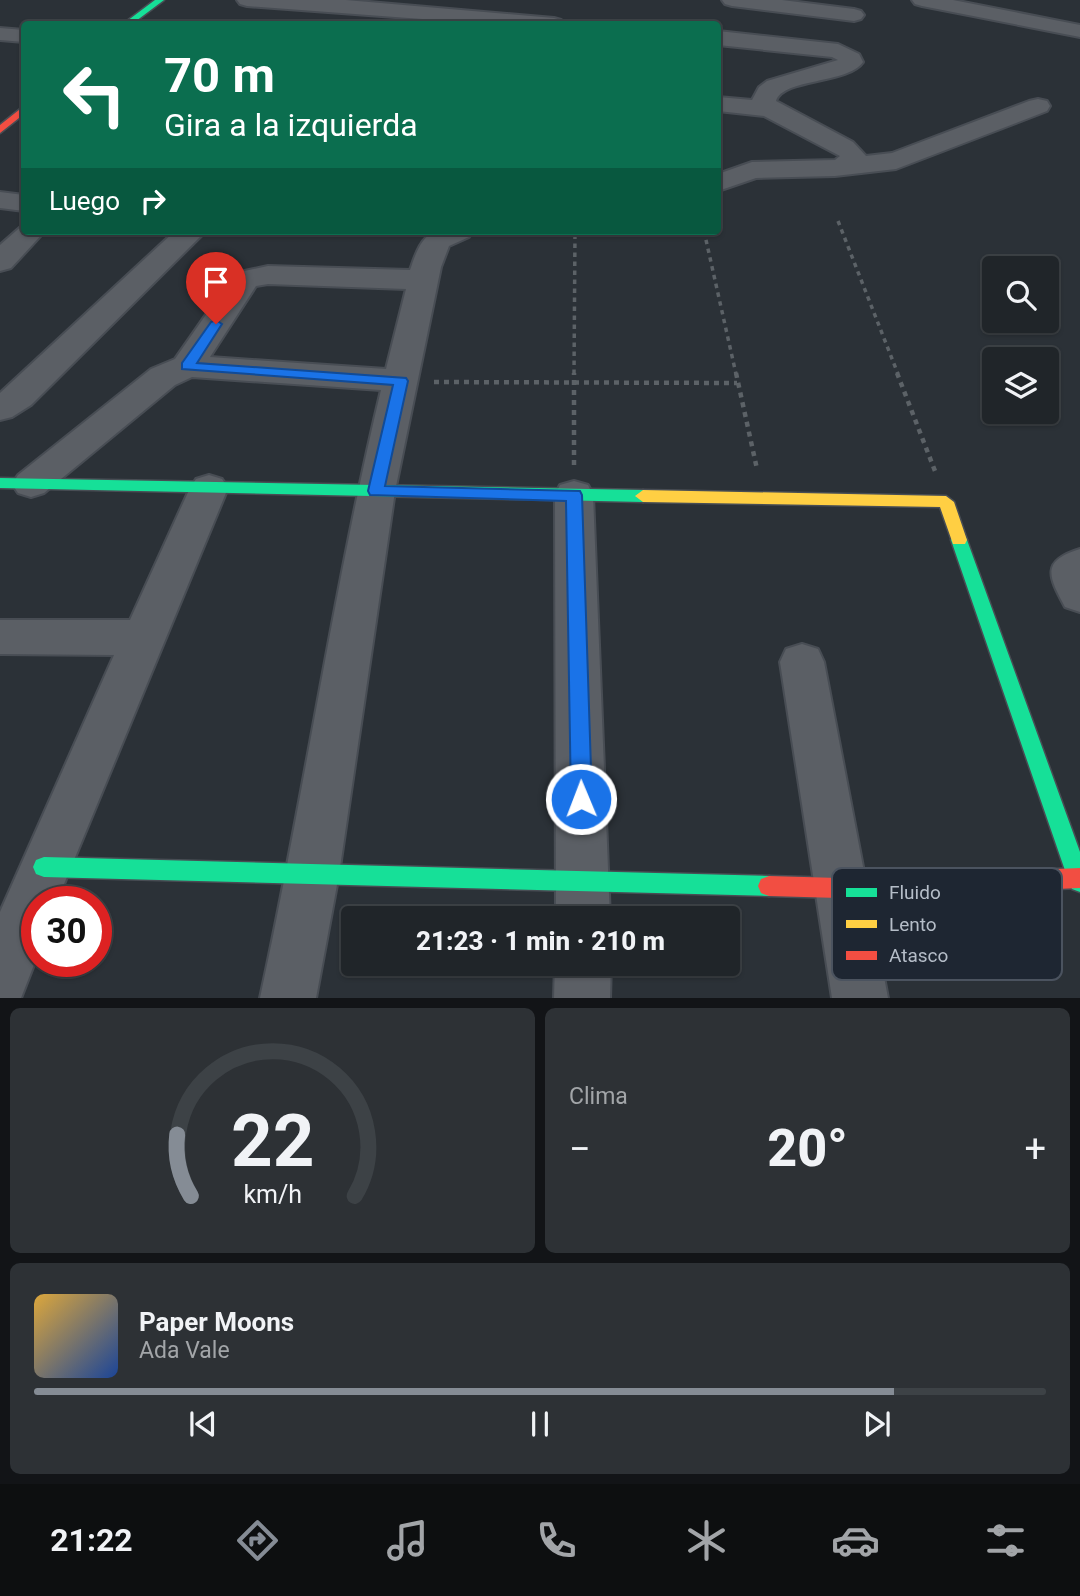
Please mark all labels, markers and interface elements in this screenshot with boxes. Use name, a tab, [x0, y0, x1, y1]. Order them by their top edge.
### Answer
text: 70 m	[164, 47, 275, 104]
icon: left	[49, 49, 140, 140]
text: Gira a la izquierda	[164, 106, 418, 144]
icon: right	[134, 182, 172, 220]
text: Luego	[49, 186, 120, 216]
pin	[186, 252, 246, 324]
map controls	[982, 256, 1059, 424]
button: search	[982, 256, 1059, 333]
icon: arrive	[197, 263, 235, 301]
button: layers	[982, 347, 1059, 424]
position arrow	[544, 762, 618, 836]
legend	[832, 868, 1062, 980]
text: Fluido	[889, 881, 941, 904]
speed limit sign: 30	[21, 886, 112, 977]
text: Lento	[889, 913, 937, 936]
text: 21:23 · 1 min · 210 m	[416, 926, 665, 956]
text: Atasco	[889, 944, 948, 967]
text: Clima	[569, 1083, 628, 1110]
text: 22	[231, 1099, 314, 1185]
text: 20°	[767, 1118, 848, 1179]
text: −	[569, 1127, 591, 1171]
text: +	[1024, 1127, 1046, 1171]
text: km/h	[243, 1180, 302, 1209]
text: Paper Moons	[139, 1307, 294, 1337]
text: Ada Vale	[139, 1337, 230, 1364]
icon: previous	[184, 1405, 222, 1443]
icon: pause	[521, 1405, 559, 1443]
icon: next	[858, 1405, 896, 1443]
icon: directions	[233, 1516, 282, 1565]
icon: music	[383, 1516, 432, 1565]
icon: phone	[532, 1516, 581, 1565]
icon: climate	[682, 1516, 731, 1565]
icon: car	[831, 1516, 880, 1565]
icon: filters	[981, 1516, 1030, 1565]
text: 21:22	[50, 1521, 133, 1559]

